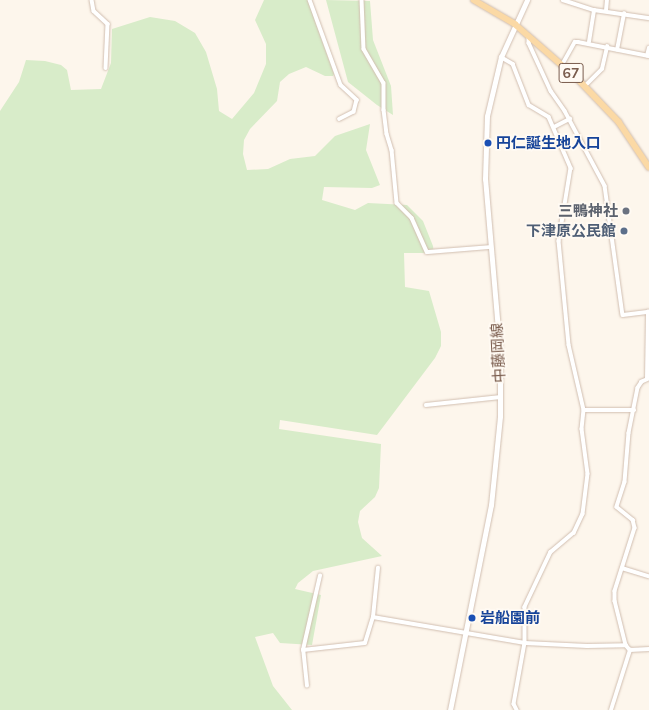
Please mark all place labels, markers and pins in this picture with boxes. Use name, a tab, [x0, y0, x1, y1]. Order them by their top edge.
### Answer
place label: 円仁誕生地入口	[496, 134, 601, 152]
marker: 円仁誕生地入口	[483, 138, 493, 148]
place label: 三鴨神社	[558, 202, 618, 220]
marker: 三鴨神社	[621, 206, 631, 216]
place label: 下津原公民館	[526, 222, 616, 240]
marker: 下津原公民館	[619, 226, 629, 236]
place label: 岩船園前	[480, 609, 540, 627]
marker: 岩船園前	[467, 613, 477, 623]

